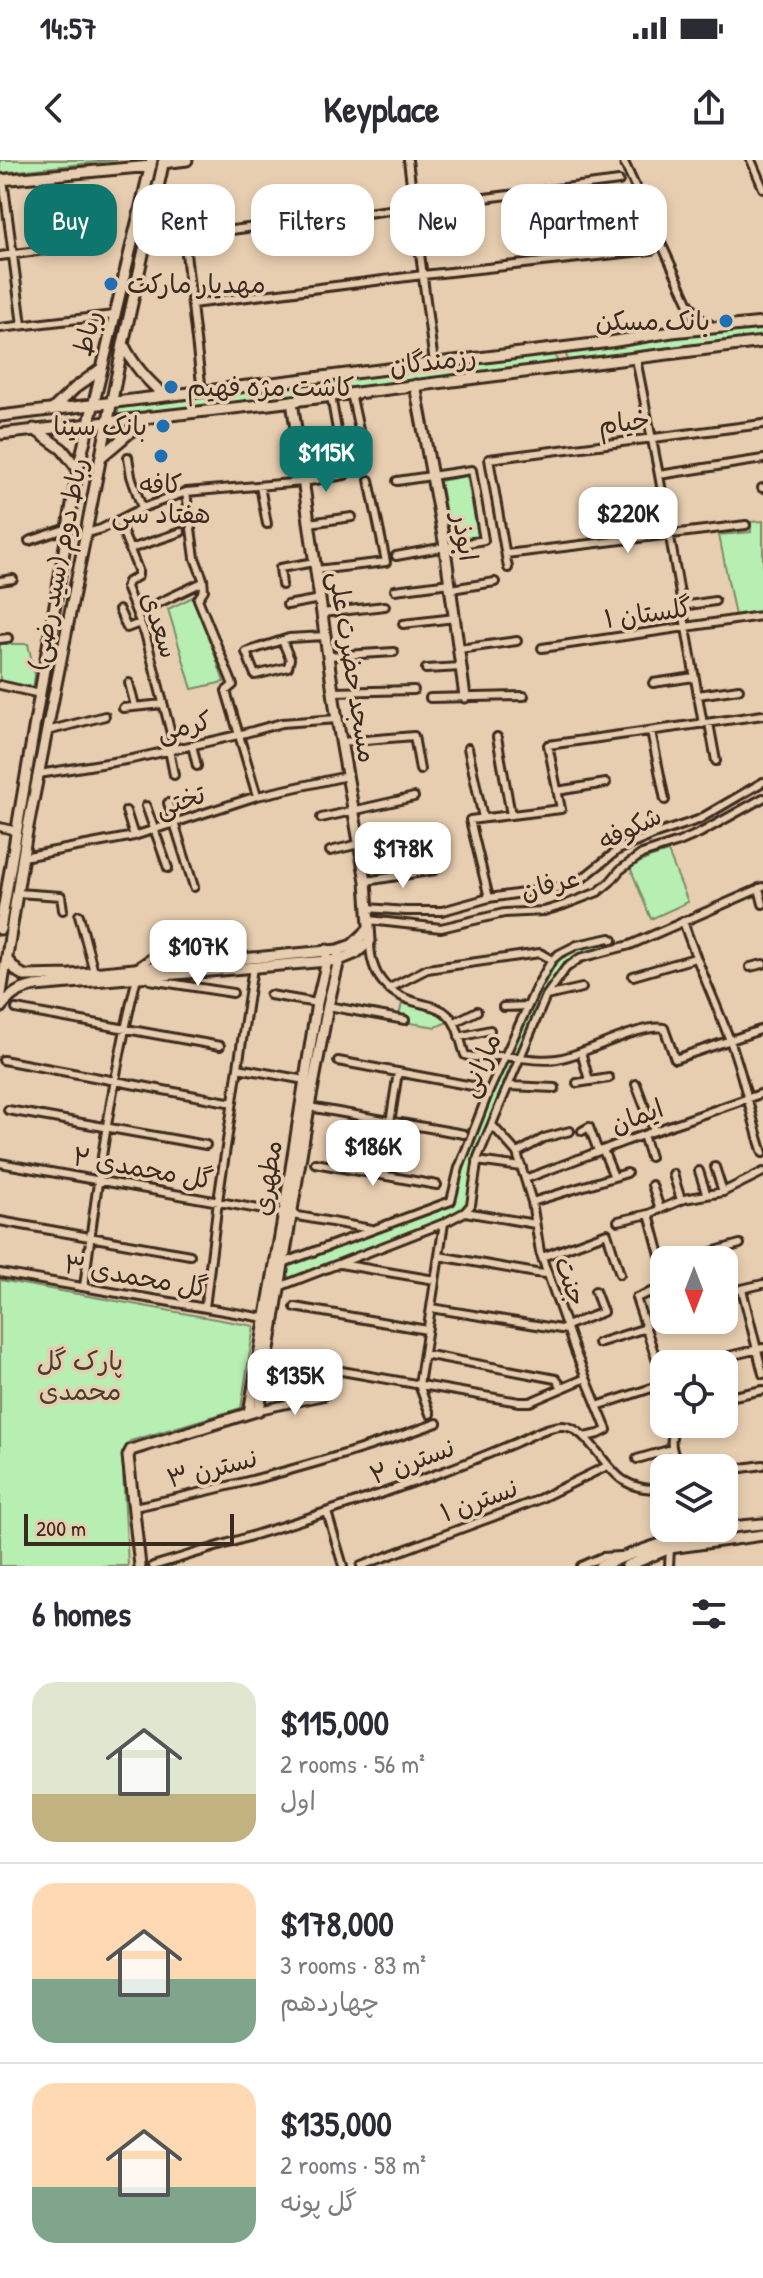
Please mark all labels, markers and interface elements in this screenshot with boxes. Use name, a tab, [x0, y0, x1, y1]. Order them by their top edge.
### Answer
text: 14:57	[40, 8, 97, 48]
text: Keyplace	[324, 84, 439, 133]
icon: back	[32, 86, 76, 130]
icon: share	[687, 86, 731, 130]
chip: Buy	[24, 184, 117, 256]
chip: Rent	[133, 184, 235, 256]
chip: Filters	[251, 184, 374, 256]
chip: New	[390, 184, 485, 256]
chip: Apartment	[501, 184, 667, 256]
place label: مهدیار مارکت	[127, 266, 266, 301]
marker: مهدیار مارکت	[102, 275, 120, 293]
place label: بانک مسکن	[596, 303, 710, 338]
street label: رباط	[64, 306, 109, 359]
marker: بانک مسکن	[717, 312, 735, 330]
street label: رزمندگان	[388, 338, 478, 383]
place label: کاشت مژه فهیم	[187, 369, 354, 407]
marker: کاشت مژه فهیم	[162, 378, 180, 396]
street label: خیام	[596, 401, 652, 445]
place label: بانک سینا	[53, 408, 147, 443]
marker: بانک سینا	[154, 417, 172, 435]
pin: $115K	[270, 426, 382, 494]
text: $115K	[298, 434, 354, 469]
marker: کافه هفتاد سی	[152, 447, 170, 465]
street label: رباط دوم (سید رضی)	[20, 454, 98, 674]
place label: کافه هفتاد سی	[111, 466, 211, 531]
pin: $220K	[572, 487, 684, 555]
text: $220K	[597, 495, 659, 530]
street label: ابوذر	[444, 508, 487, 563]
street label: مسجد حضرت علی	[321, 569, 386, 765]
street label: سعدی	[133, 587, 188, 662]
street label: گلستان ۱	[602, 589, 694, 636]
street label: کرمی	[153, 702, 215, 749]
street label: تختی	[150, 776, 210, 825]
street label: شکوفه	[592, 797, 667, 858]
pin: $178K	[347, 822, 459, 890]
text: $178K	[373, 830, 433, 865]
street label: عرفان	[517, 859, 583, 908]
pin: $107K	[142, 920, 254, 988]
text: $107K	[168, 928, 228, 963]
street label: مارانی	[450, 1027, 509, 1102]
street label: ایمان	[606, 1090, 668, 1141]
pin: $186K	[317, 1120, 429, 1188]
text: $186K	[344, 1128, 402, 1163]
street label: گل محمدی ۲	[70, 1138, 216, 1197]
street label: مطهری	[243, 1138, 290, 1218]
street label: گل محمدی ۳	[61, 1246, 211, 1305]
north arrow	[650, 1246, 738, 1334]
map controls	[650, 1246, 738, 1542]
street label: جنت	[547, 1251, 596, 1310]
park label: پارک گل محمدی	[37, 1343, 123, 1408]
pin: $135K	[239, 1349, 351, 1417]
button: locate	[650, 1350, 738, 1438]
text: $135K	[266, 1357, 324, 1392]
street label: نسترن ۲	[364, 1429, 459, 1492]
street label: نسترن ۳	[163, 1439, 261, 1496]
button: layers	[650, 1454, 738, 1542]
street label: نسترن ۱	[435, 1469, 522, 1530]
scale bar	[24, 1510, 234, 1546]
text: 200 m	[36, 1513, 86, 1543]
text: 6 homes	[32, 1591, 131, 1637]
icon: filters	[687, 1592, 731, 1636]
text: $115,000	[280, 1700, 389, 1746]
icon: home	[96, 1714, 192, 1810]
text: 2 rooms · 56 m²	[280, 1746, 425, 1781]
text: اول	[280, 1783, 316, 1818]
text: $178,000	[280, 1901, 394, 1947]
icon: home	[96, 1915, 192, 2011]
text: 3 rooms · 83 m²	[280, 1947, 426, 1982]
text: چهاردهم	[280, 1984, 379, 2019]
text: $135,000	[280, 2101, 392, 2147]
icon: home	[96, 2115, 192, 2211]
text: 2 rooms · 58 m²	[280, 2147, 426, 2182]
text: گل پونه	[280, 2184, 357, 2219]

